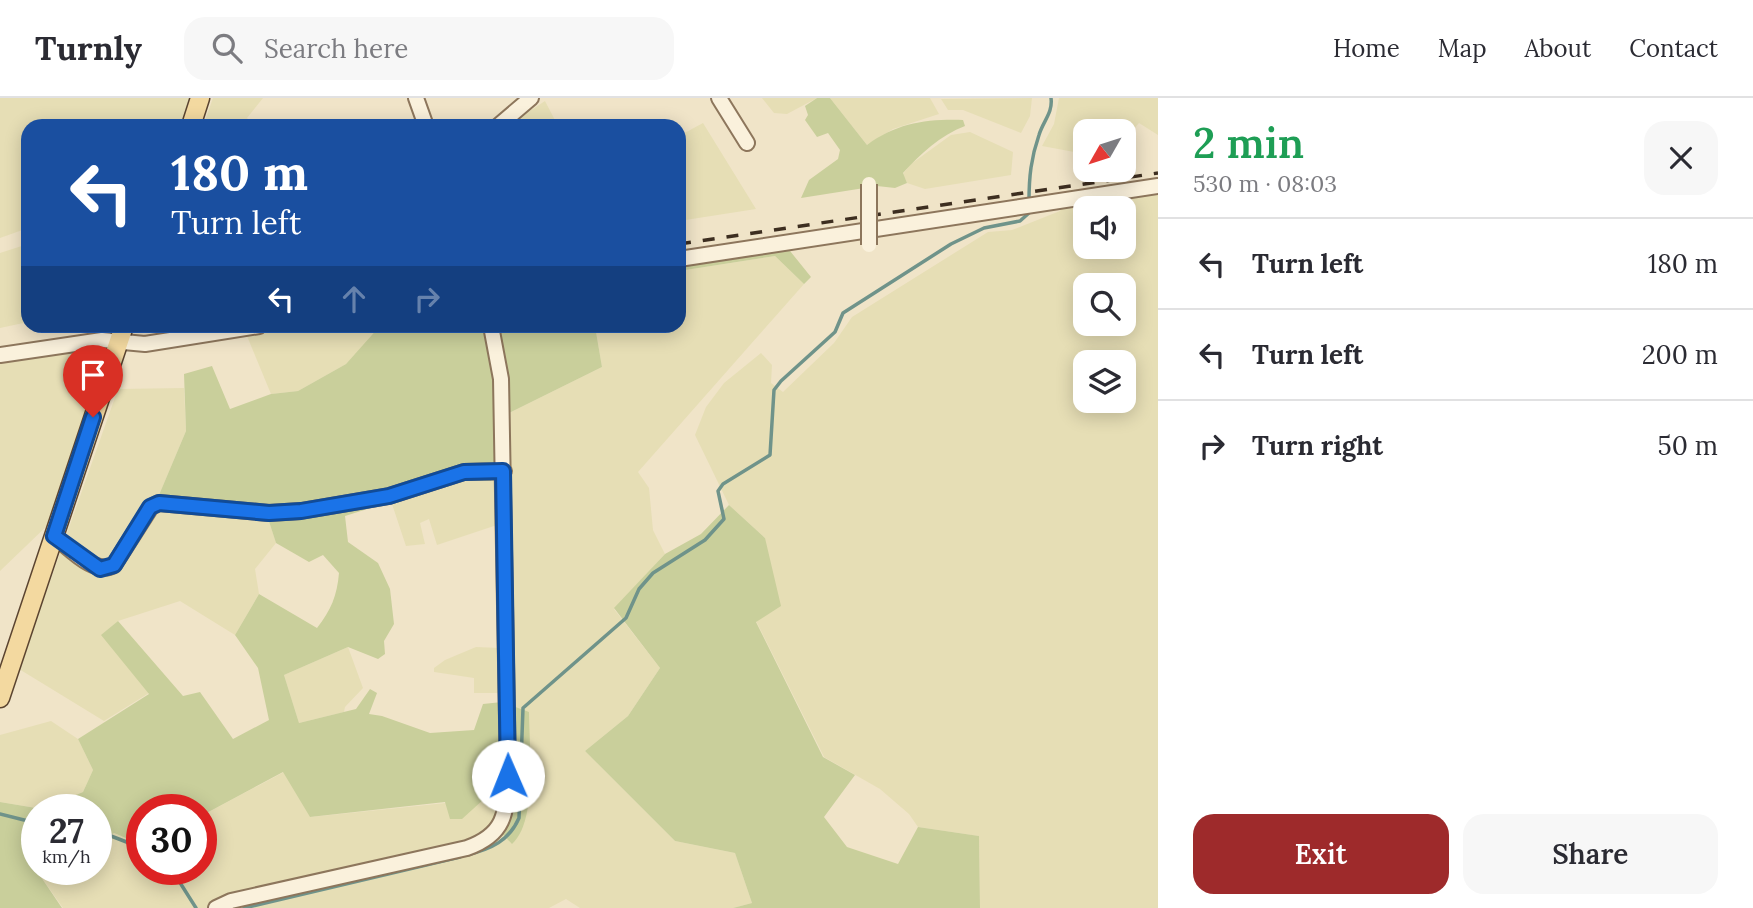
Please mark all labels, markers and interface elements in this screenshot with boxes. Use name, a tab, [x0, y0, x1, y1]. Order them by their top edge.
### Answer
search box	[184, 17, 674, 80]
text: Turnly	[35, 27, 142, 69]
icon: search	[208, 29, 246, 67]
text: Search here	[264, 32, 408, 65]
text: Home	[1333, 33, 1400, 64]
text: Map	[1438, 33, 1487, 64]
text: About	[1525, 33, 1591, 64]
text: Contact	[1629, 33, 1718, 64]
text: 2 min	[1193, 116, 1304, 170]
north arrow	[1073, 119, 1136, 182]
map controls	[1073, 119, 1136, 413]
button: close	[1644, 121, 1718, 195]
text: 180 m	[171, 141, 308, 203]
icon: left	[56, 147, 147, 238]
text: 530 m · 08:03	[1193, 169, 1337, 198]
button: sound	[1073, 196, 1136, 259]
text: Turn left	[171, 202, 301, 243]
icon: left	[1193, 245, 1231, 283]
text: Turn left	[1252, 247, 1363, 280]
text: 180 m	[1648, 247, 1718, 280]
button: search	[1073, 273, 1136, 336]
icon: left	[262, 280, 300, 318]
icon: ahead	[335, 280, 373, 318]
icon: right	[408, 280, 446, 318]
icon: left	[1193, 336, 1231, 374]
text: Turn left	[1252, 338, 1363, 371]
text: 200 m	[1642, 338, 1718, 371]
pin	[63, 345, 123, 417]
button: layers	[1073, 350, 1136, 413]
icon: arrive	[74, 356, 112, 394]
icon: right	[1193, 427, 1231, 465]
text: Turn right	[1252, 429, 1383, 462]
text: 50 m	[1658, 429, 1718, 462]
position arrow	[471, 739, 545, 813]
speed limit sign: 30	[126, 794, 217, 885]
text: 27	[49, 808, 84, 853]
button: Exit	[1193, 814, 1449, 894]
button: Share	[1463, 814, 1718, 894]
text: km/h	[42, 845, 91, 868]

